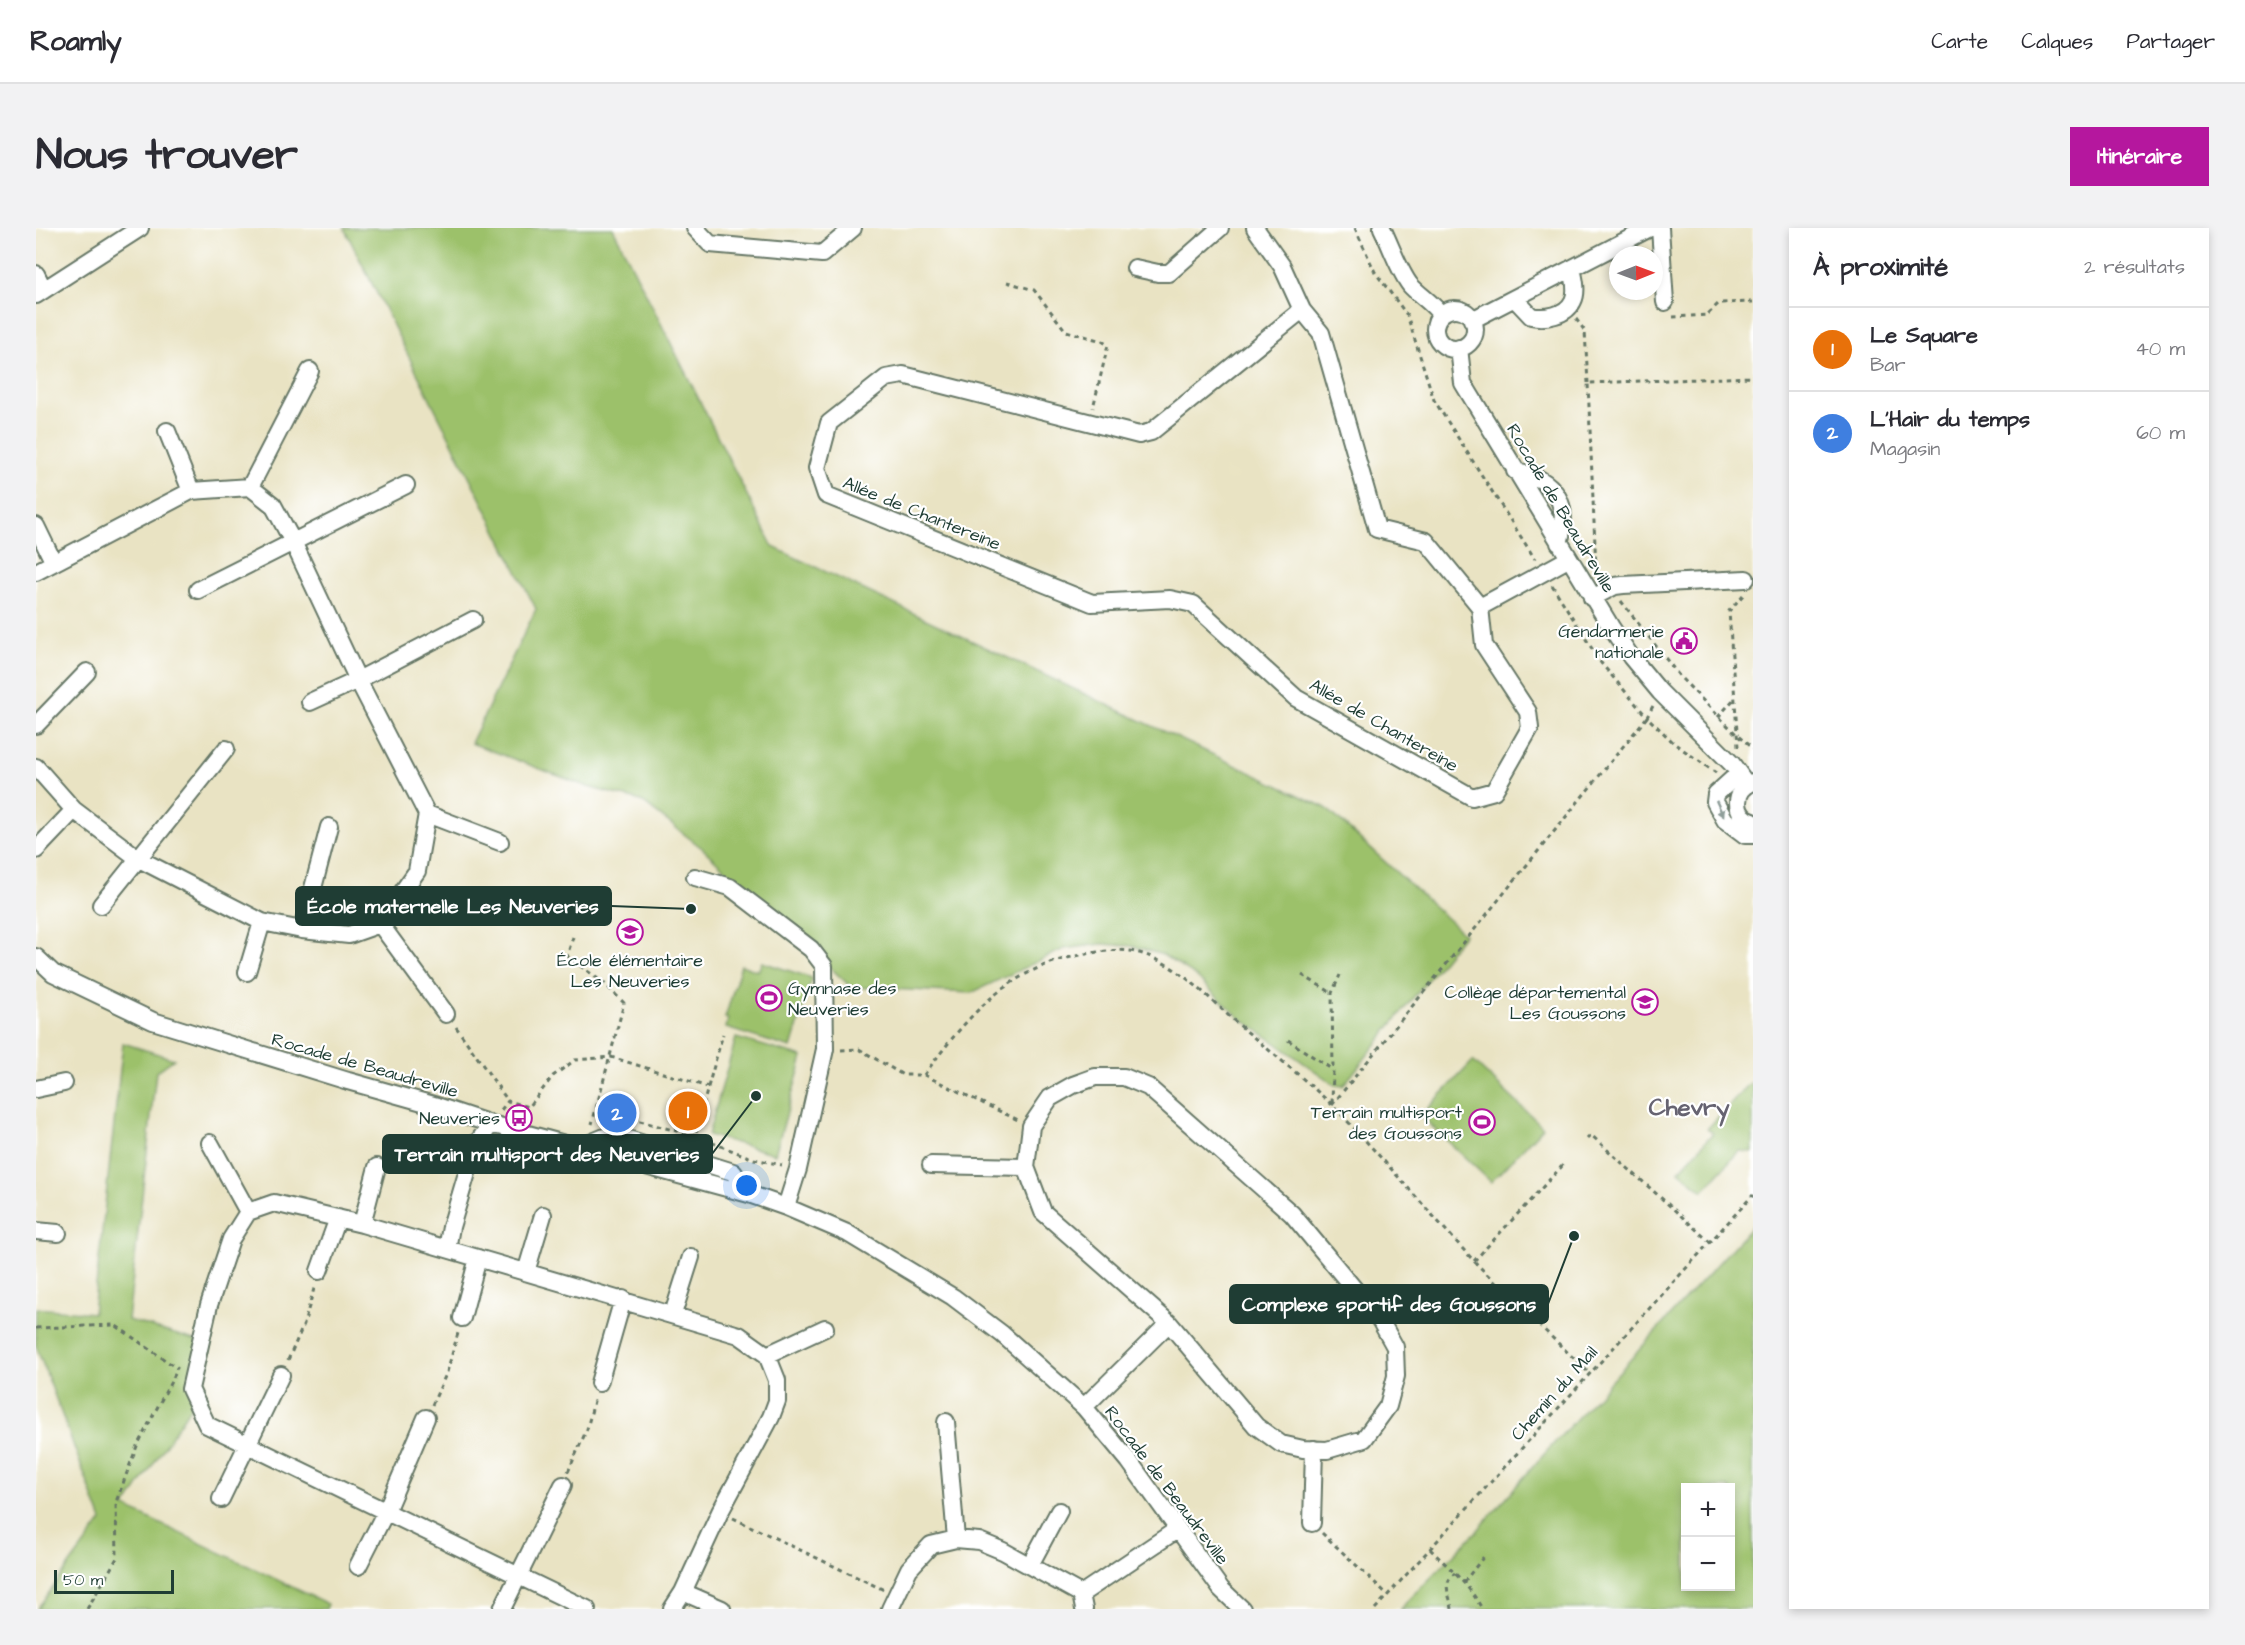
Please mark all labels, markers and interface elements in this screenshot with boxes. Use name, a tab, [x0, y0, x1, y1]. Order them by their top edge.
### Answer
text: Roamly	[30, 22, 122, 61]
text: Carte	[1931, 27, 1988, 56]
text: Calques	[2021, 27, 2093, 56]
text: Partager	[2126, 27, 2215, 56]
text: Nous trouver	[36, 127, 298, 185]
button: Itinéraire	[2070, 127, 2209, 186]
north arrow	[1609, 246, 1663, 300]
text: À proximité	[1813, 249, 1948, 285]
text: 2 résultats	[2084, 253, 2185, 281]
text: Le Square	[1870, 320, 1978, 351]
text: 1	[1831, 335, 1834, 363]
text: 40 m	[2135, 335, 2185, 363]
text: Bar	[1870, 351, 1905, 379]
text: L'Hair du temps	[1870, 404, 2030, 435]
street label: Rocade de Beaudreville	[1500, 419, 1621, 598]
text: 2	[1827, 419, 1838, 447]
text: 60 m	[2136, 419, 2185, 447]
text: Magasin	[1870, 435, 1940, 463]
street label: Allée de Chantereine	[839, 470, 1005, 557]
place label: Gendarmerie nationale	[1558, 619, 1664, 665]
public building icon: Gendarmerie nationale	[1669, 626, 1699, 656]
street label: Allée de Chantereine	[1305, 673, 1463, 778]
one-way arrow	[1715, 800, 1724, 817]
callout: École maternelle Les Neuveries	[296, 887, 611, 925]
text: École maternelle Les Neuveries	[307, 893, 599, 921]
school or university icon: École élémentaire Les Neuveries	[615, 917, 645, 947]
place label: École élémentaire Les Neuveries	[557, 948, 703, 994]
place label: Gymnase des Neuveries	[788, 976, 897, 1022]
place label: Collège départemental Les Goussons	[1444, 980, 1626, 1026]
sports icon: Gymnase des Neuveries	[754, 983, 784, 1013]
school or university icon: Collège départemental Les Goussons	[1630, 987, 1660, 1017]
street label: Rocade de Beaudreville	[269, 1027, 461, 1104]
pin: 1	[668, 1088, 708, 1134]
pin: 2	[598, 1090, 636, 1136]
district label: Chevry	[1649, 1091, 1730, 1127]
place label: Terrain multisport des Goussons	[1311, 1100, 1463, 1146]
bus stop icon: Neuveries	[504, 1103, 534, 1133]
place label: Neuveries	[419, 1106, 500, 1131]
sports icon: Terrain multisport des Goussons	[1467, 1107, 1497, 1137]
callout: Terrain multisport des Neuveries	[383, 1135, 712, 1173]
text: Terrain multisport des Neuveries	[394, 1141, 699, 1169]
your location	[732, 1171, 761, 1200]
callout: Complexe sportif des Goussons	[1230, 1285, 1548, 1323]
text: Complexe sportif des Goussons	[1242, 1291, 1536, 1319]
street label: Chemin du Mail	[1505, 1340, 1604, 1446]
street label: Rocade de Beaudreville	[1099, 1401, 1235, 1570]
map controls	[1681, 1483, 1735, 1591]
button: +	[1681, 1483, 1735, 1537]
button: −	[1681, 1537, 1735, 1591]
scale bar	[54, 1567, 174, 1594]
text: 50 m	[63, 1569, 103, 1591]

